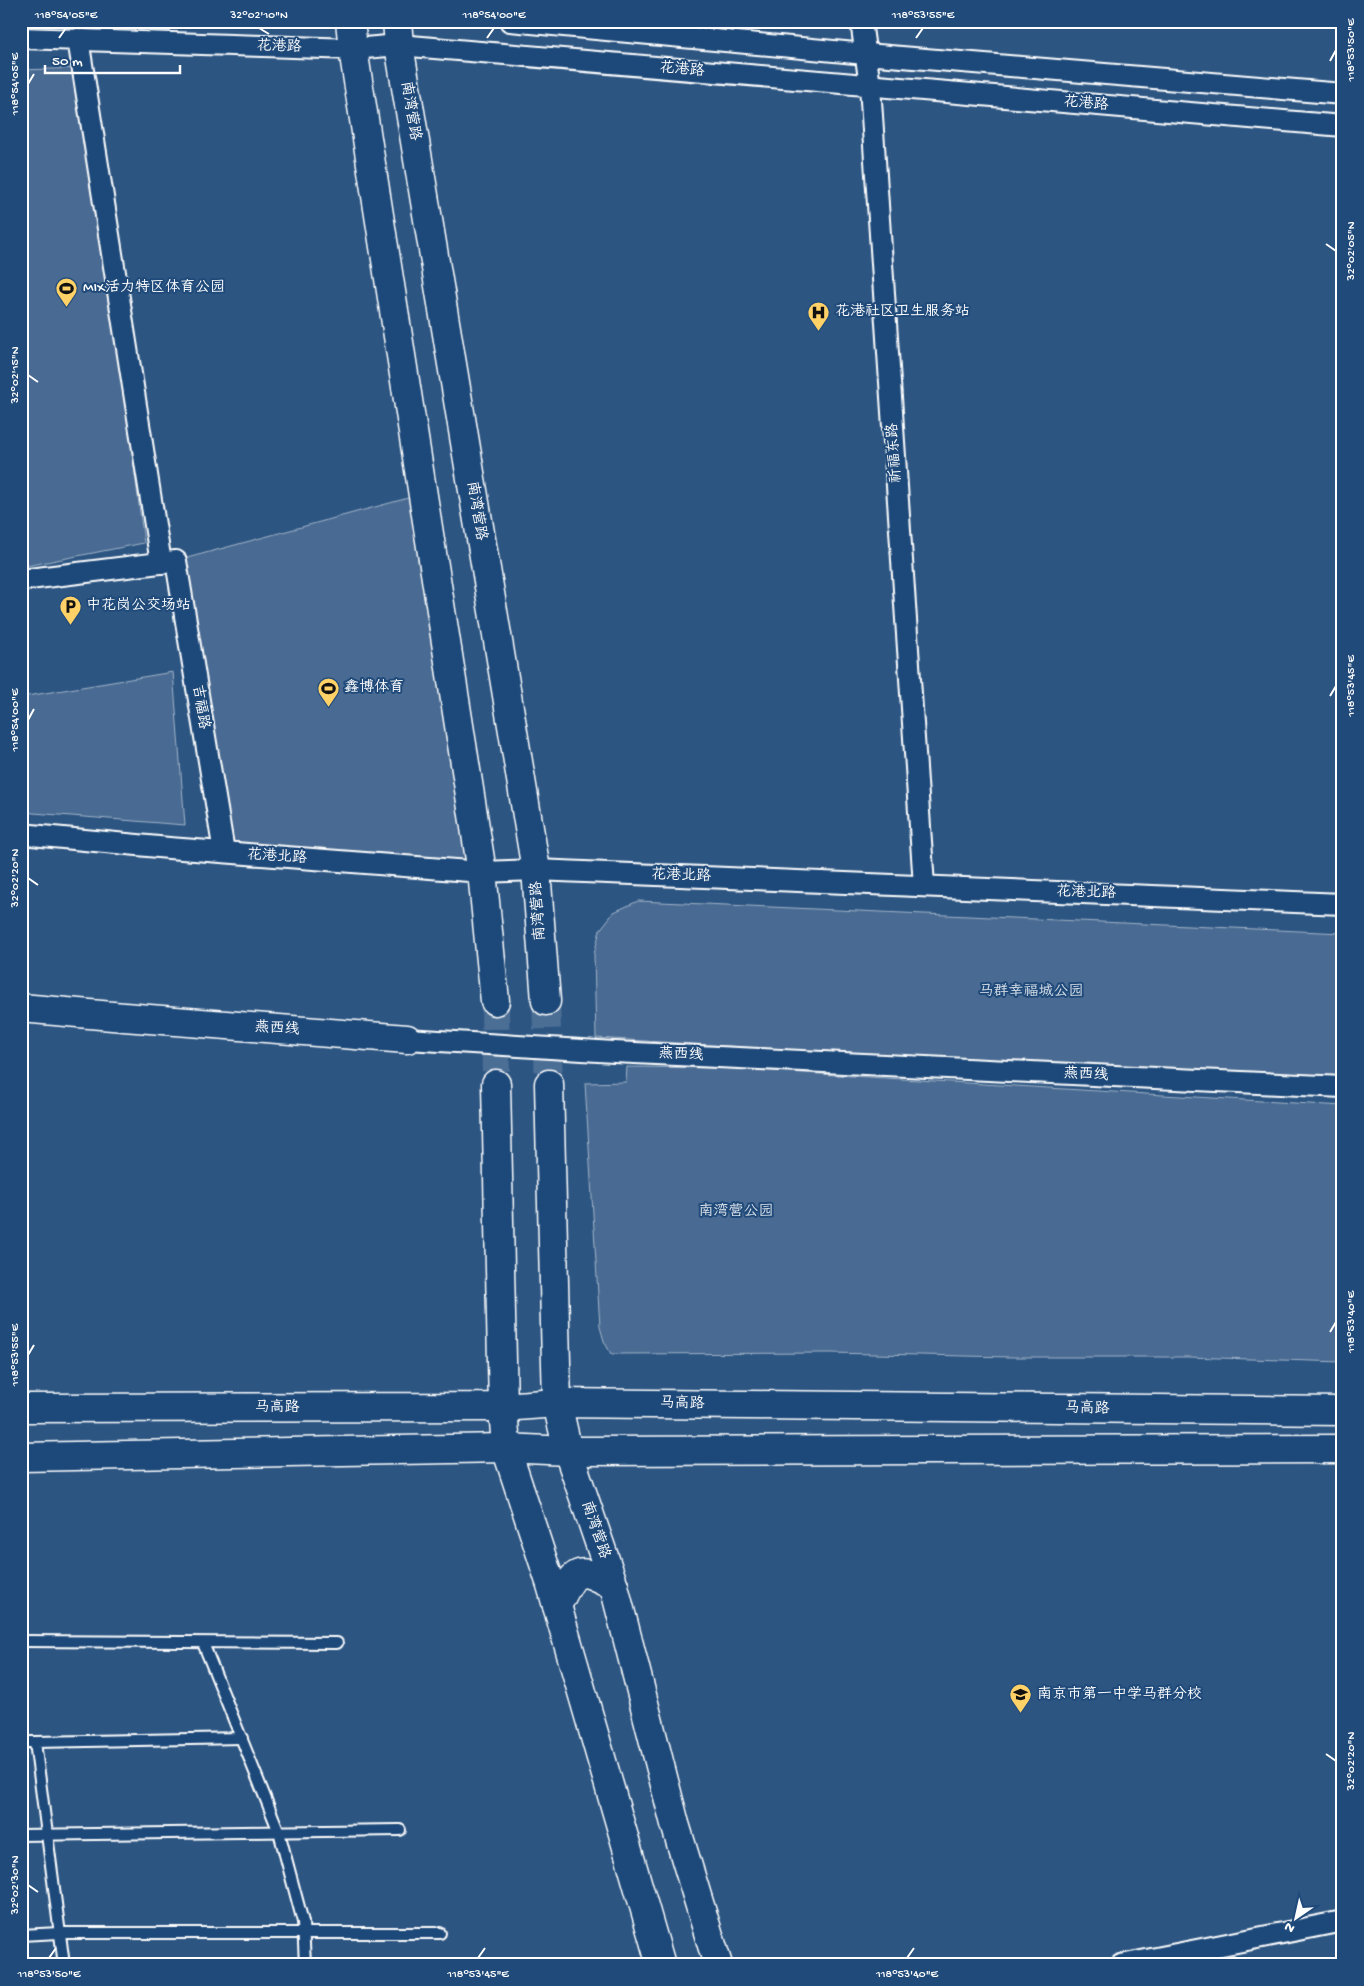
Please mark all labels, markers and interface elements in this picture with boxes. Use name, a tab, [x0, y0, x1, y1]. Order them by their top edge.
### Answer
text: 118°54'05"E	[34, 9, 98, 23]
text: 32°02'10"N	[229, 9, 288, 23]
text: 118°54'00"E	[462, 9, 526, 23]
text: 118°53'55"E	[891, 9, 955, 23]
text: 118°53'50"E	[1345, 18, 1359, 82]
street label: 花港路	[256, 37, 302, 57]
scale bar	[45, 42, 180, 74]
text: 118°54'05"E	[9, 52, 23, 116]
text: 50 m	[52, 53, 83, 71]
street label: 花港路	[659, 59, 705, 81]
street label: 南湾营路	[396, 80, 425, 142]
street label: 花港路	[1063, 93, 1109, 115]
text: 32°02'05"N	[1345, 221, 1359, 282]
sports icon: MIX活力特区体育公园	[55, 276, 79, 307]
place label: MIX活力特区体育公园	[83, 279, 225, 297]
hospital icon: 花港社区卫生服务站	[807, 300, 831, 331]
place label: 花港社区卫生服务站	[835, 303, 970, 321]
text: 32°02'15"N	[9, 346, 23, 405]
street label: 祈福东路	[884, 422, 906, 484]
street label: 南湾营路	[462, 480, 491, 542]
parking icon: 中花岗公交场站	[58, 594, 82, 625]
place label: 中花岗公交场站	[86, 597, 191, 615]
text: 118°53'45"E	[1345, 655, 1359, 718]
sports icon: 鑫博体育	[316, 676, 340, 707]
place label: 鑫博体育	[344, 678, 404, 697]
street label: 吉福路	[188, 683, 212, 731]
text: 118°54'00"E	[9, 688, 23, 752]
street label: 花港北路	[246, 846, 308, 868]
text: 32°02'20"N	[9, 848, 23, 908]
street label: 花港北路	[651, 866, 711, 886]
street label: 南湾营路	[527, 880, 550, 942]
street label: 花港北路	[1056, 883, 1116, 903]
park label: 马群幸福城公园	[978, 983, 1084, 1001]
street label: 燕西线	[254, 1018, 300, 1040]
street label: 燕西线	[658, 1045, 704, 1065]
street label: 燕西线	[1063, 1065, 1109, 1085]
park label: 南湾营公园	[698, 1202, 774, 1221]
text: 118°53'40"E	[1345, 1290, 1359, 1354]
text: 118°53'55"E	[9, 1323, 23, 1387]
street label: 马高路	[659, 1395, 705, 1413]
street label: 马高路	[254, 1399, 300, 1417]
street label: 马高路	[1064, 1400, 1110, 1418]
street label: 南湾营路	[577, 1498, 614, 1561]
school or university icon: 南京市第一中学马群分校	[1009, 1683, 1033, 1714]
place label: 南京市第一中学马群分校	[1037, 1685, 1202, 1704]
text: 32°02'20"N	[1345, 1731, 1359, 1791]
text: 32°02'30"N	[9, 1855, 23, 1916]
north arrow	[1272, 1894, 1322, 1944]
text: N	[1282, 1917, 1299, 1936]
text: 118°53'50"E	[17, 1968, 81, 1982]
text: 118°53'45"E	[446, 1968, 509, 1982]
text: 118°53'40"E	[875, 1968, 939, 1982]

